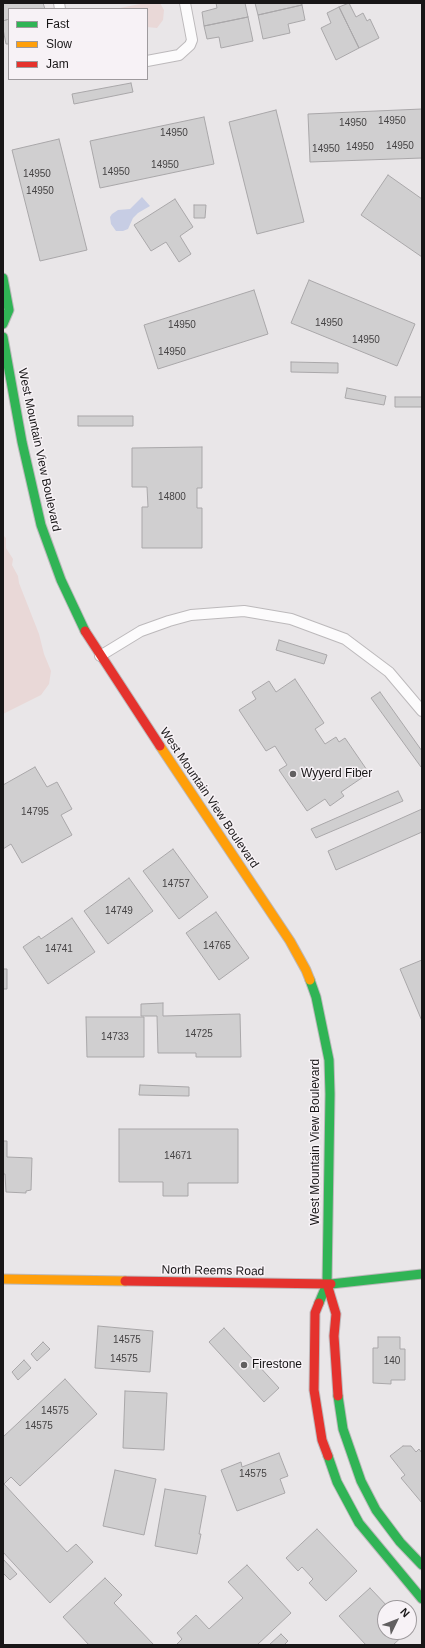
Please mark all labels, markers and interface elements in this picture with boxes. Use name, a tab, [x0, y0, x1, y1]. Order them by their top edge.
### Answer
legend	[8, 8, 148, 80]
text: Fast	[46, 17, 69, 31]
text: Slow	[46, 37, 72, 51]
text: Jam	[46, 57, 69, 71]
house number: 14950	[378, 115, 406, 127]
house number: 14950	[339, 117, 367, 129]
house number: 14950	[160, 127, 188, 139]
house number: 14950	[386, 140, 414, 152]
house number: 14950	[346, 141, 374, 153]
house number: 14950	[312, 143, 340, 155]
house number: 14950	[151, 159, 179, 171]
house number: 14950	[102, 166, 130, 178]
house number: 14950	[23, 168, 51, 180]
house number: 14950	[26, 185, 54, 197]
house number: 14950	[315, 317, 343, 329]
house number: 14950	[168, 319, 196, 331]
house number: 14950	[352, 334, 380, 346]
house number: 14950	[158, 346, 186, 358]
street label: West Mountain View Boulevard	[15, 367, 63, 533]
house number: 14800	[158, 491, 186, 503]
street label: West Mountain View Boulevard	[157, 725, 261, 871]
place label: Wyyerd Fiber	[301, 767, 372, 781]
marker: Wyyerd Fiber	[288, 769, 298, 779]
house number: 14795	[21, 806, 49, 818]
house number: 14757	[162, 878, 190, 890]
house number: 14749	[105, 905, 133, 917]
house number: 14765	[203, 940, 231, 952]
house number: 14741	[45, 943, 73, 955]
house number: 14725	[185, 1028, 213, 1040]
house number: 14733	[101, 1031, 129, 1043]
street label: West Mountain View Boulevard	[309, 1059, 323, 1225]
house number: 14671	[164, 1150, 192, 1162]
street label: North Reems Road	[162, 1263, 264, 1279]
house number: 14575	[113, 1334, 141, 1346]
house number: 14575	[110, 1353, 138, 1365]
house number: 140	[384, 1355, 400, 1367]
place label: Firestone	[252, 1358, 302, 1372]
marker: Firestone	[239, 1360, 249, 1370]
house number: 14575	[41, 1405, 69, 1417]
house number: 14575	[25, 1420, 53, 1432]
house number: 14575	[239, 1468, 267, 1480]
north arrow	[377, 1600, 417, 1640]
text: N	[398, 1605, 412, 1619]

